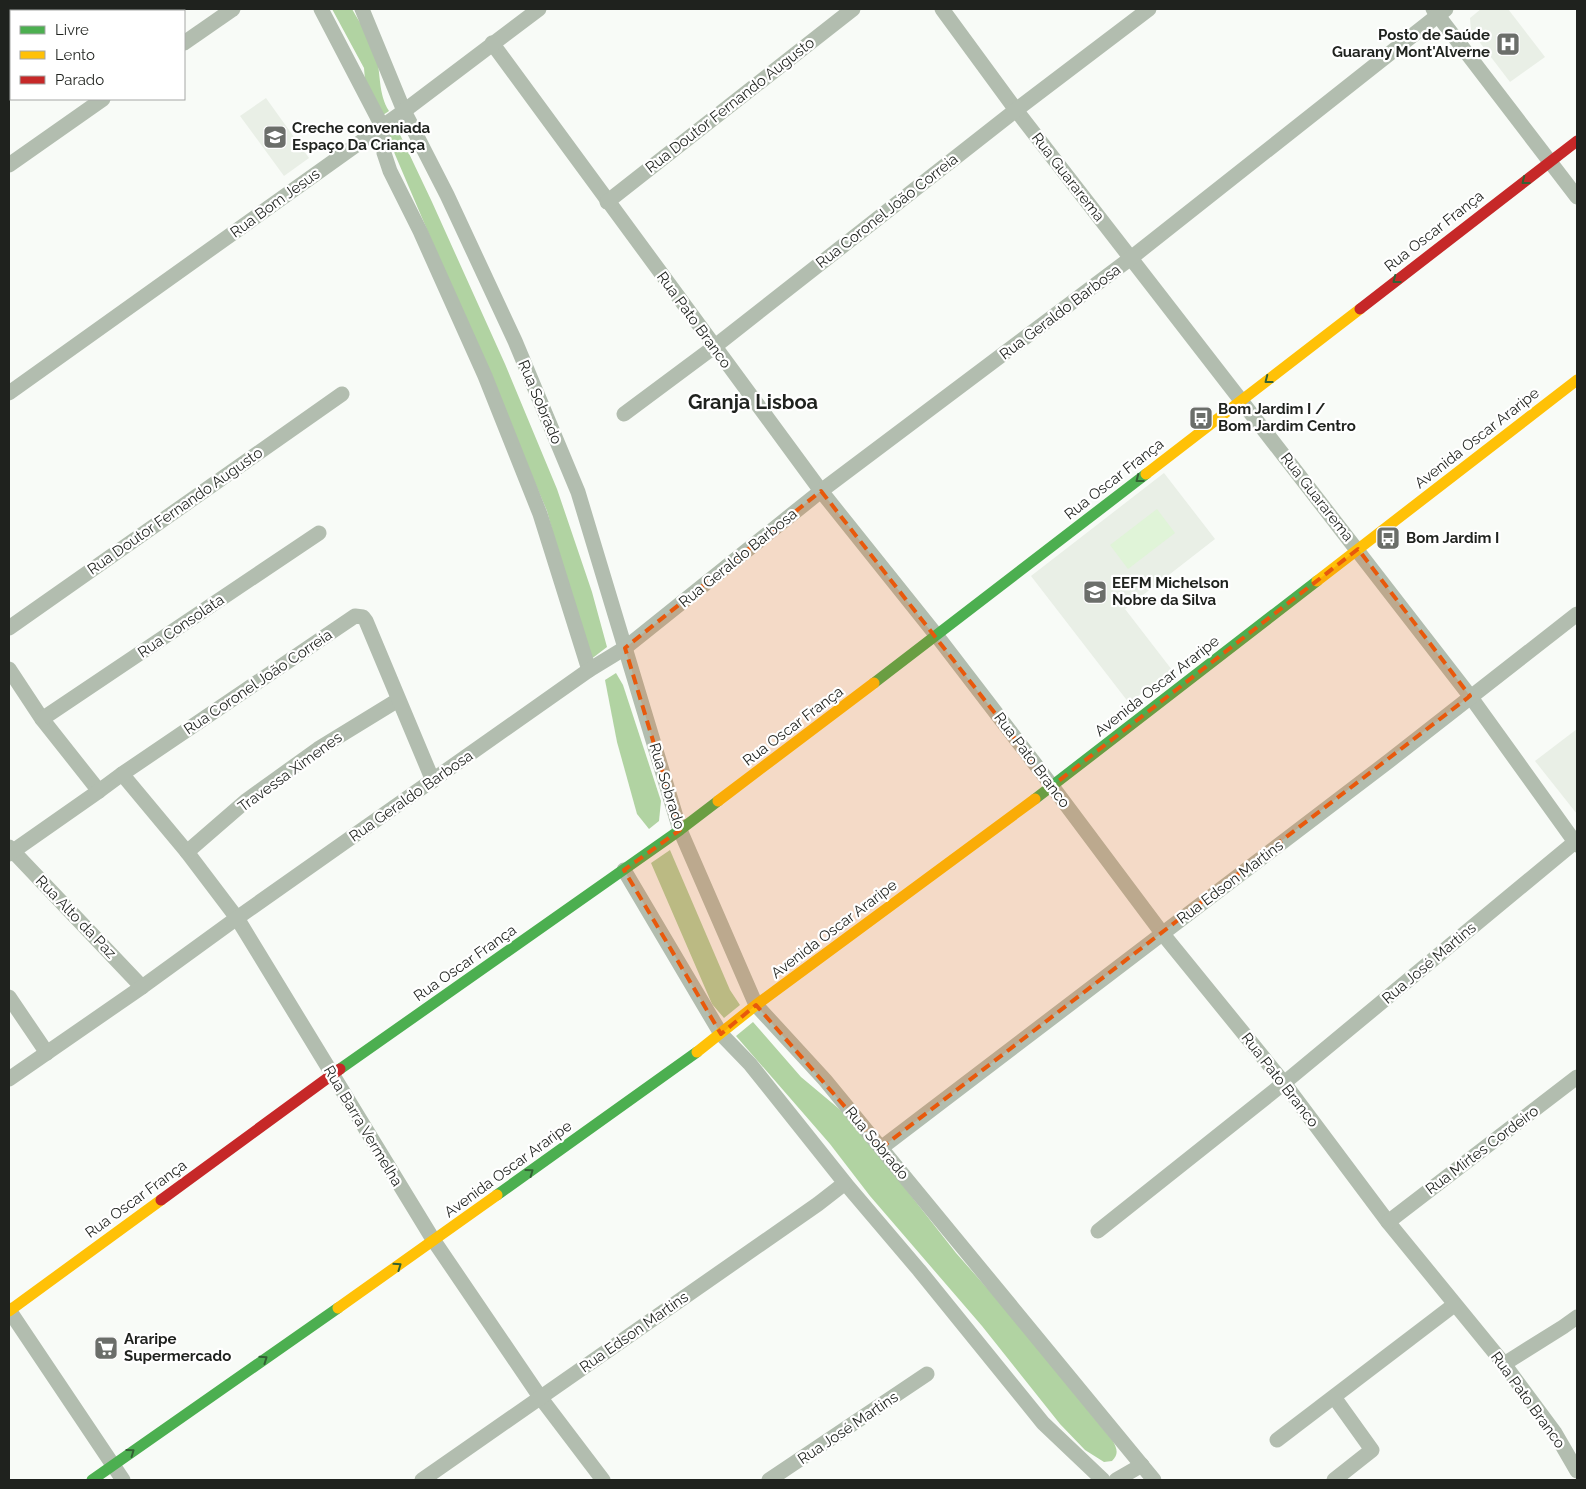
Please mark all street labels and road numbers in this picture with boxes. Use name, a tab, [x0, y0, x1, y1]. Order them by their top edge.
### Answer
street label: Rua Doutor Fernando Augusto	[642, 33, 818, 177]
street label: Rua Guararema	[1028, 129, 1108, 225]
street label: Rua Coronel João Correia	[812, 150, 962, 272]
street label: Rua Bom Jesus	[227, 165, 323, 241]
street label: Rua Oscar França	[1381, 187, 1487, 275]
street label: Rua Geraldo Barbosa	[996, 261, 1124, 363]
street label: Rua Pato Branco	[653, 268, 735, 372]
street label: Rua Sobrado	[514, 357, 566, 447]
street label: Avenida Oscar Araripe	[1411, 384, 1543, 492]
street label: Rua Oscar França	[1061, 435, 1167, 523]
street label: Rua Doutor Fernando Augusto	[84, 443, 266, 578]
street label: Rua Guararema	[1277, 449, 1357, 545]
street label: Rua Geraldo Barbosa	[675, 505, 801, 611]
street label: Rua Consolata	[134, 591, 228, 661]
street label: Rua Coronel João Correia	[180, 626, 336, 738]
street label: Avenida Oscar Araripe	[1091, 632, 1223, 740]
street label: Rua Oscar França	[739, 682, 847, 770]
street label: Rua Pato Branco	[990, 709, 1074, 811]
street label: Travessa Ximenes	[235, 728, 345, 816]
street label: Rua Sobrado	[645, 741, 689, 832]
street label: Rua Geraldo Barbosa	[346, 747, 476, 845]
street label: Rua Edson Martins	[1173, 836, 1287, 928]
street label: Rua Alto da Paz	[32, 872, 120, 962]
street label: Avenida Oscar Araripe	[768, 876, 901, 982]
street label: Rua José Martins	[1378, 919, 1480, 1007]
street label: Rua Oscar França	[410, 921, 520, 1005]
street label: Rua Pato Branco	[1238, 1029, 1322, 1131]
street label: Rua Barra Vermelha	[320, 1062, 406, 1190]
street label: Rua Mirtes Cordeiro	[1422, 1102, 1542, 1198]
street label: Rua Sobrado	[841, 1103, 913, 1183]
street label: Avenida Oscar Araripe	[441, 1117, 575, 1221]
street label: Rua Oscar França	[82, 1156, 190, 1242]
street label: Rua Edson Martins	[576, 1288, 692, 1376]
street label: Rua Pato Branco	[1487, 1348, 1569, 1452]
street label: Rua José Martins	[795, 1388, 901, 1468]

